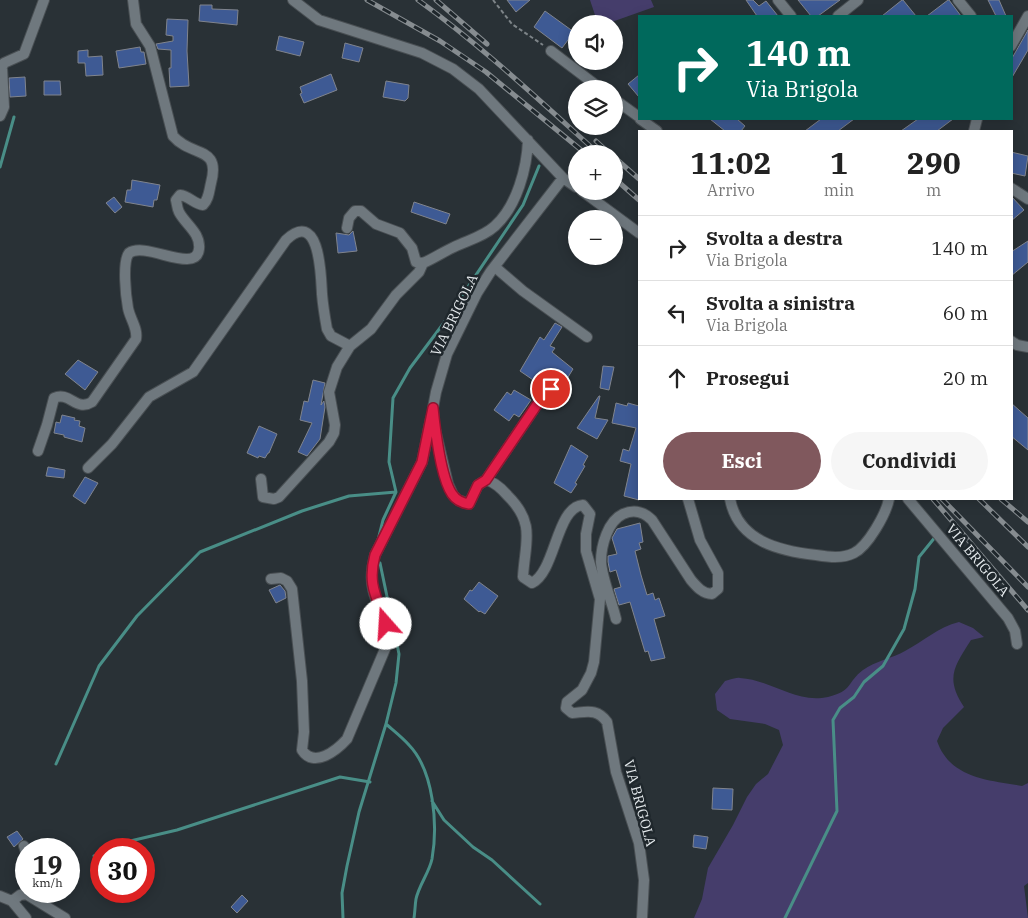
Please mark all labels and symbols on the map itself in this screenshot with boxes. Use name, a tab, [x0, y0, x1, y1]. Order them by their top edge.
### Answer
street label: VIA BRIGOLA	[426, 271, 482, 359]
pin	[530, 368, 572, 410]
street label: VIA BRIGOLA	[942, 520, 1014, 600]
position arrow	[359, 597, 411, 649]
street label: VIA BRIGOLA	[620, 758, 660, 849]
speed limit sign: 30	[90, 838, 155, 903]

